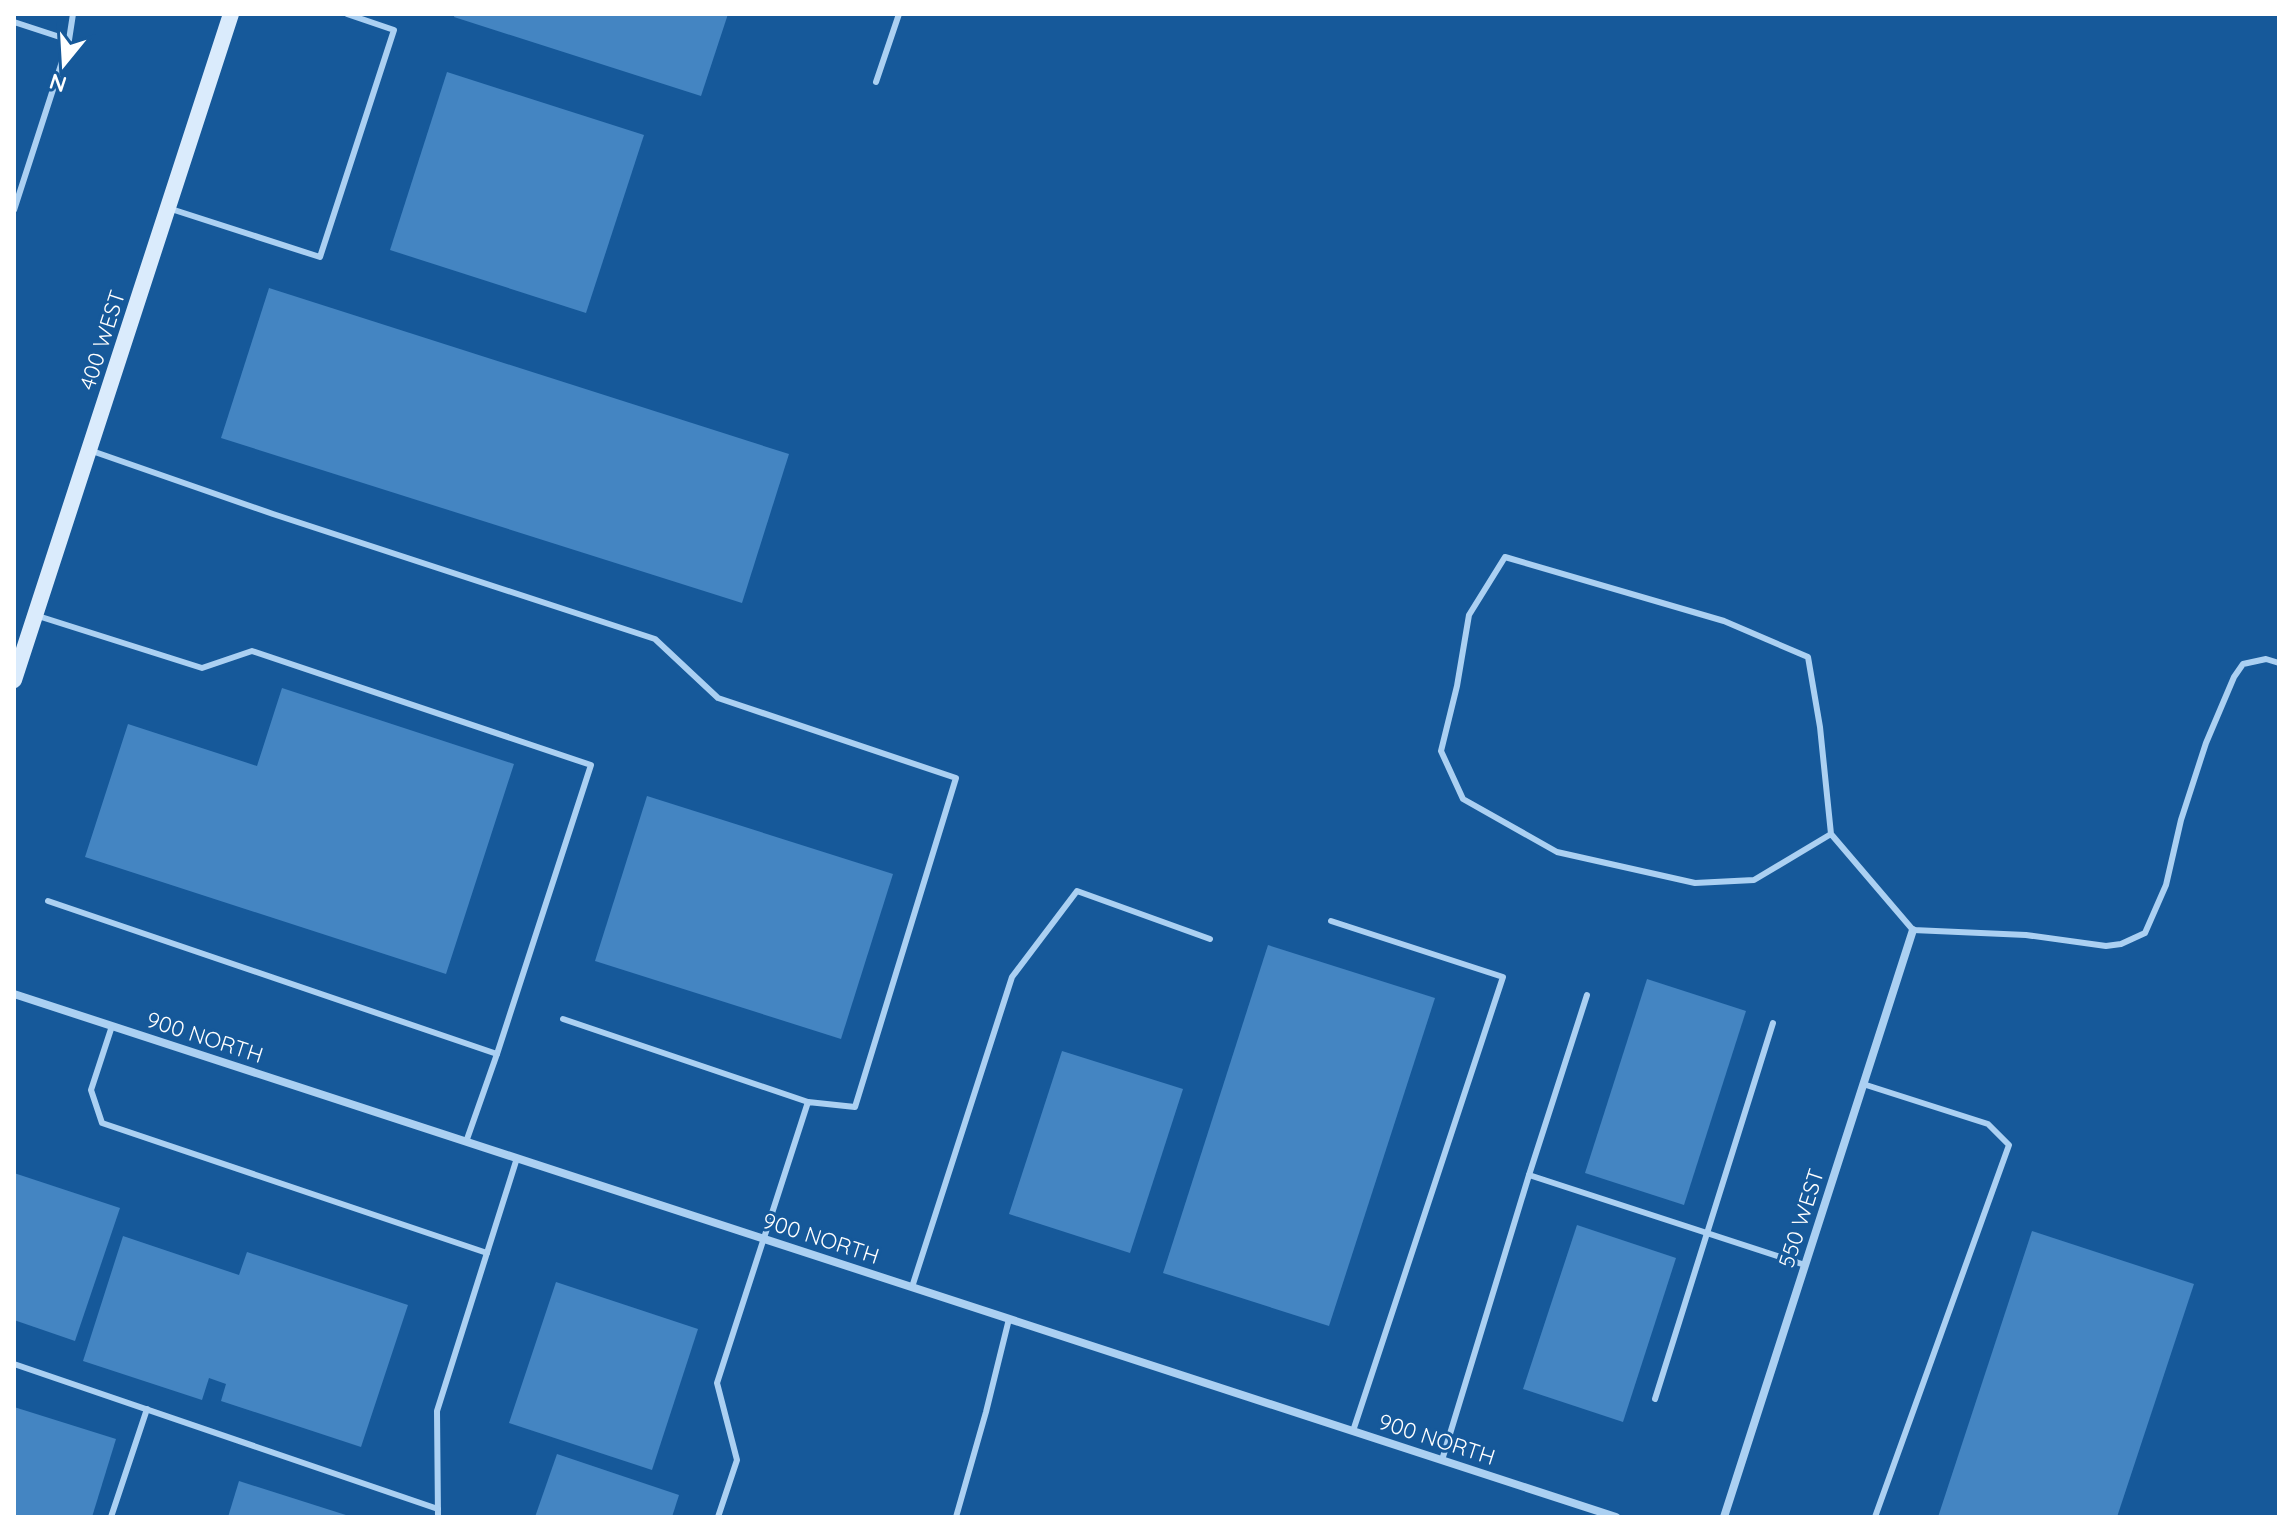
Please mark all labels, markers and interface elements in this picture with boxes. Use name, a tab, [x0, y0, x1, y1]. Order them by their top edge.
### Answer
north arrow	[24, 24, 104, 104]
text: N	[46, 67, 70, 99]
street label: 400 WEST	[73, 287, 131, 393]
street label: 900 NORTH	[143, 1005, 267, 1069]
street label: 550 WEST	[1772, 1165, 1830, 1271]
street label: 900 NORTH	[759, 1206, 883, 1270]
street label: 900 NORTH	[1375, 1407, 1499, 1471]

